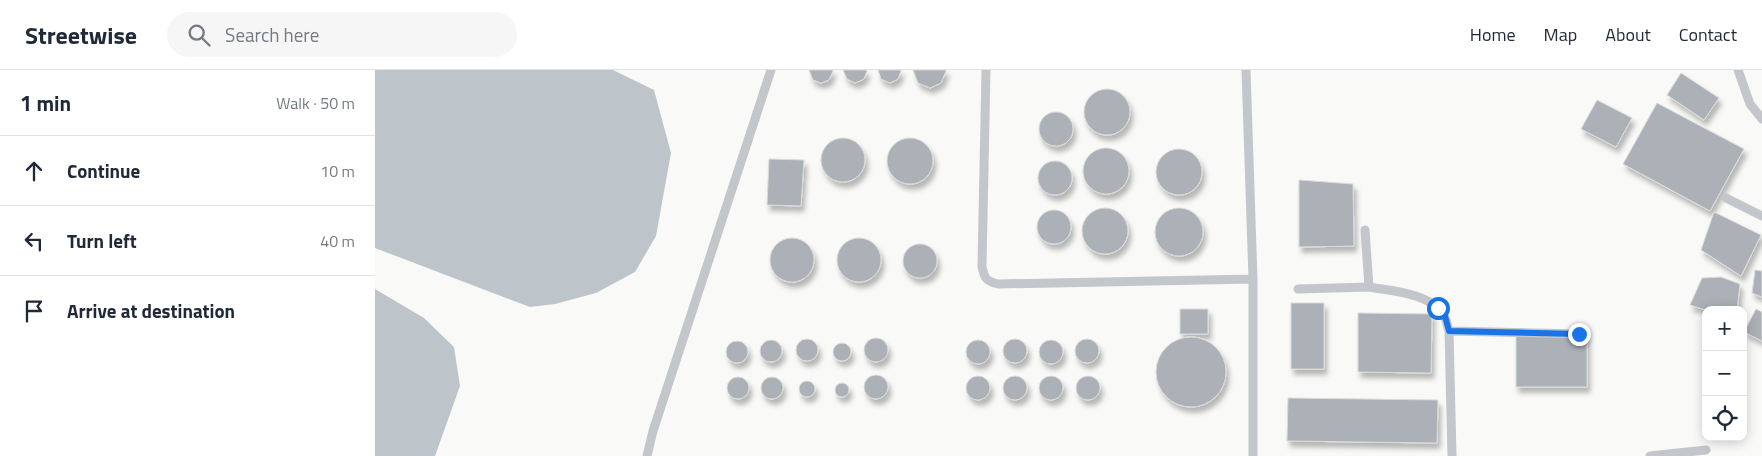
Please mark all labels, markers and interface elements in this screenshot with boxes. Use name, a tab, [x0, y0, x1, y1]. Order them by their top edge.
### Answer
search box	[167, 12, 517, 57]
text: Streetwise	[25, 17, 137, 53]
text: Search here	[225, 20, 319, 49]
icon: search	[185, 21, 213, 49]
text: Home	[1470, 21, 1516, 48]
text: Map	[1544, 21, 1577, 48]
text: About	[1605, 21, 1651, 48]
text: Contact	[1679, 21, 1737, 48]
text: 1 min	[20, 87, 71, 119]
text: Walk · 50 m	[276, 91, 355, 115]
text: Continue	[67, 156, 140, 185]
icon: ahead	[20, 157, 48, 185]
text: 10 m	[320, 159, 355, 183]
text: Turn left	[67, 226, 137, 255]
icon: left	[20, 227, 48, 255]
text: 40 m	[320, 229, 355, 253]
text: Arrive at destination	[67, 296, 235, 325]
icon: arrive	[20, 297, 48, 325]
route start	[1427, 297, 1450, 320]
map controls	[1702, 306, 1747, 441]
button: +	[1702, 306, 1747, 351]
route end	[1568, 323, 1591, 346]
button: −	[1702, 351, 1747, 396]
button: locate	[1702, 396, 1747, 441]

